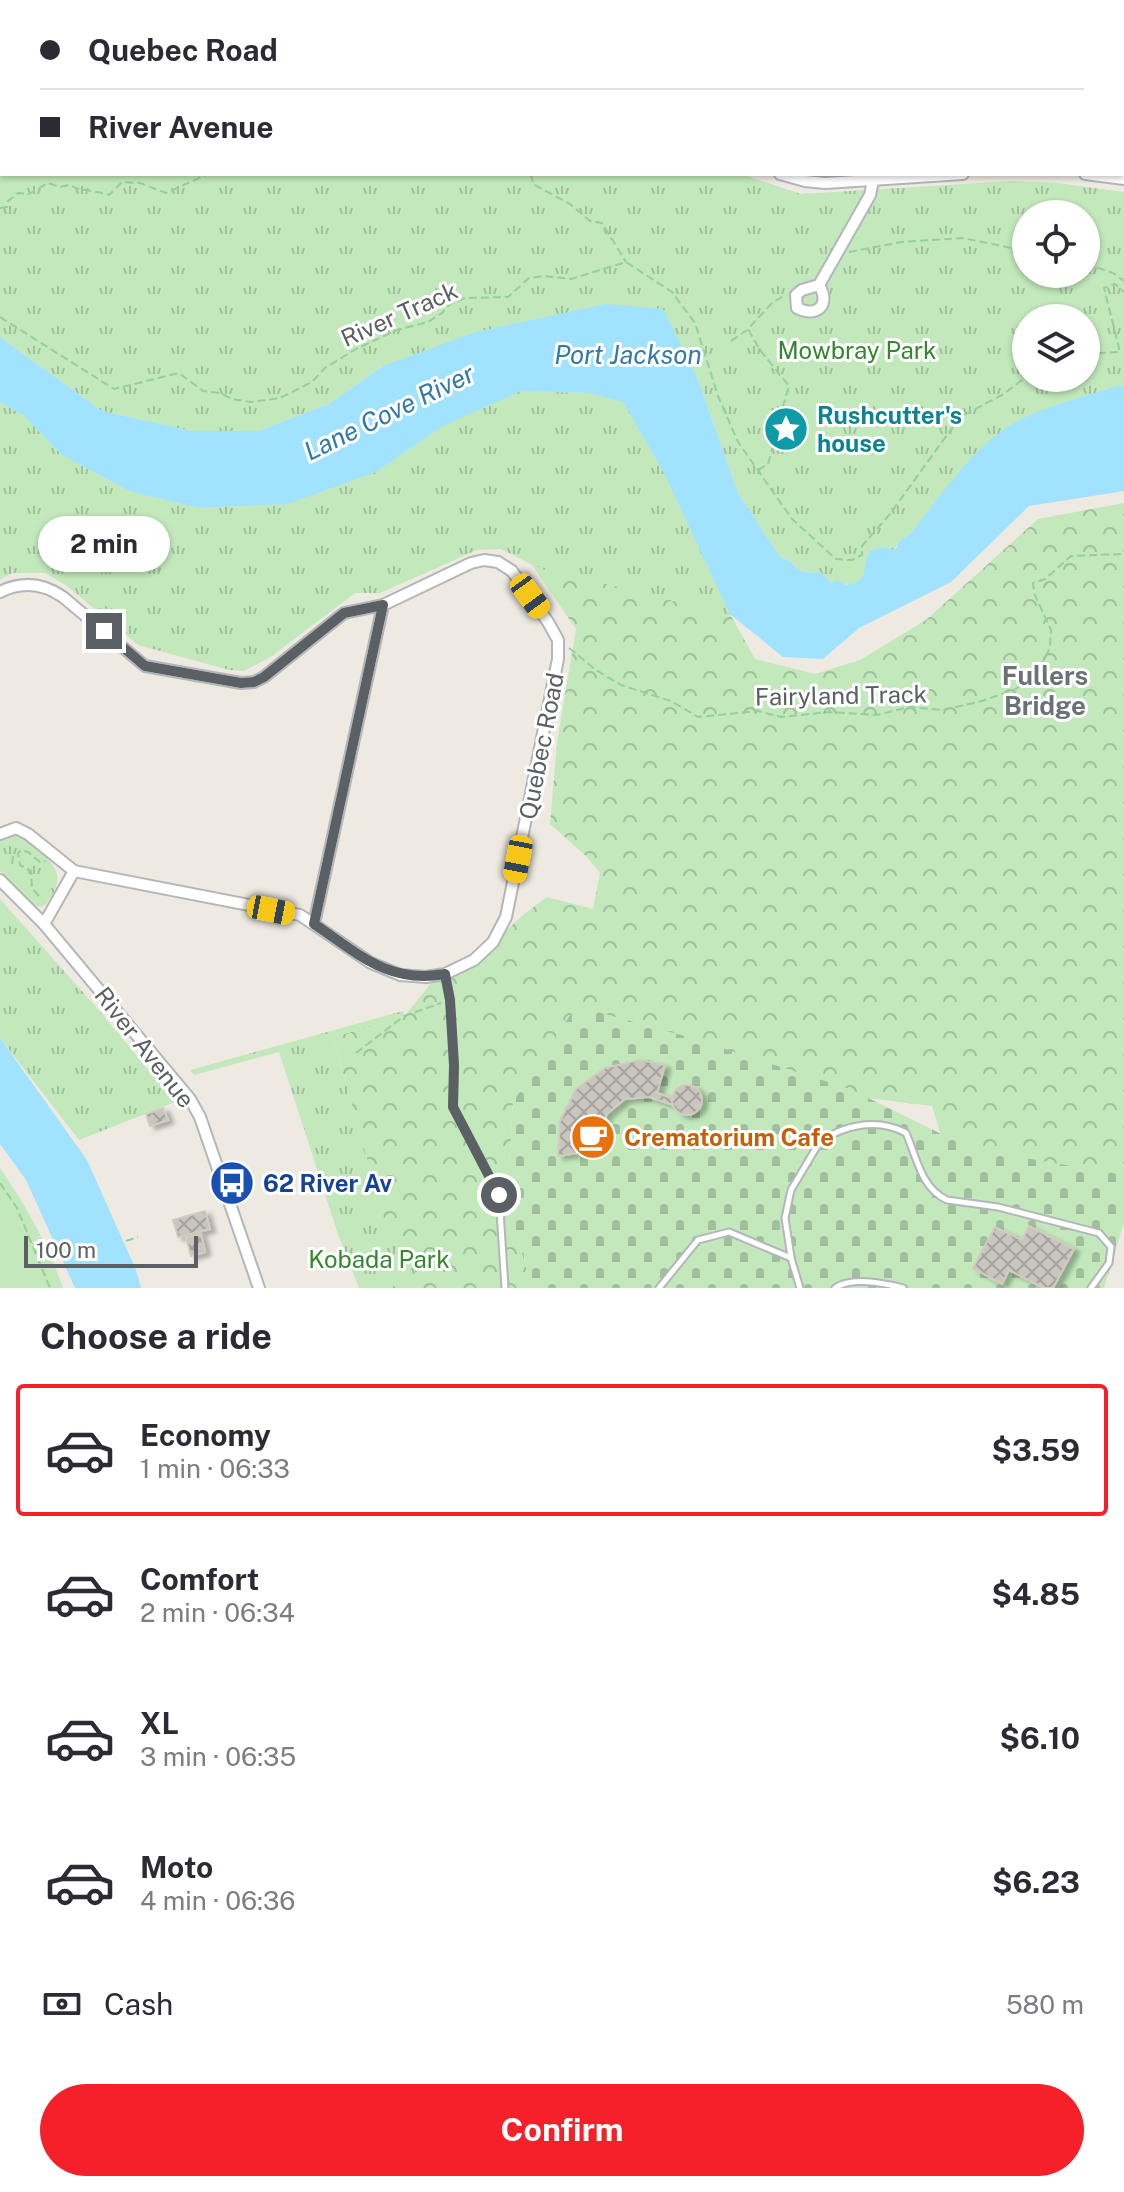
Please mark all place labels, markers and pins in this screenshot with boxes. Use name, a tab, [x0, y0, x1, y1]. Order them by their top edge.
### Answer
place label: Rushcutter's house	[817, 401, 962, 457]
place icon: Rushcutter's house	[762, 405, 810, 453]
cafe icon: Crematorium Cafe	[569, 1113, 617, 1161]
place label: Crematorium Cafe	[624, 1123, 834, 1151]
bus stop icon: 62 River Av	[208, 1159, 256, 1207]
place label: 62 River Av	[263, 1169, 393, 1197]

